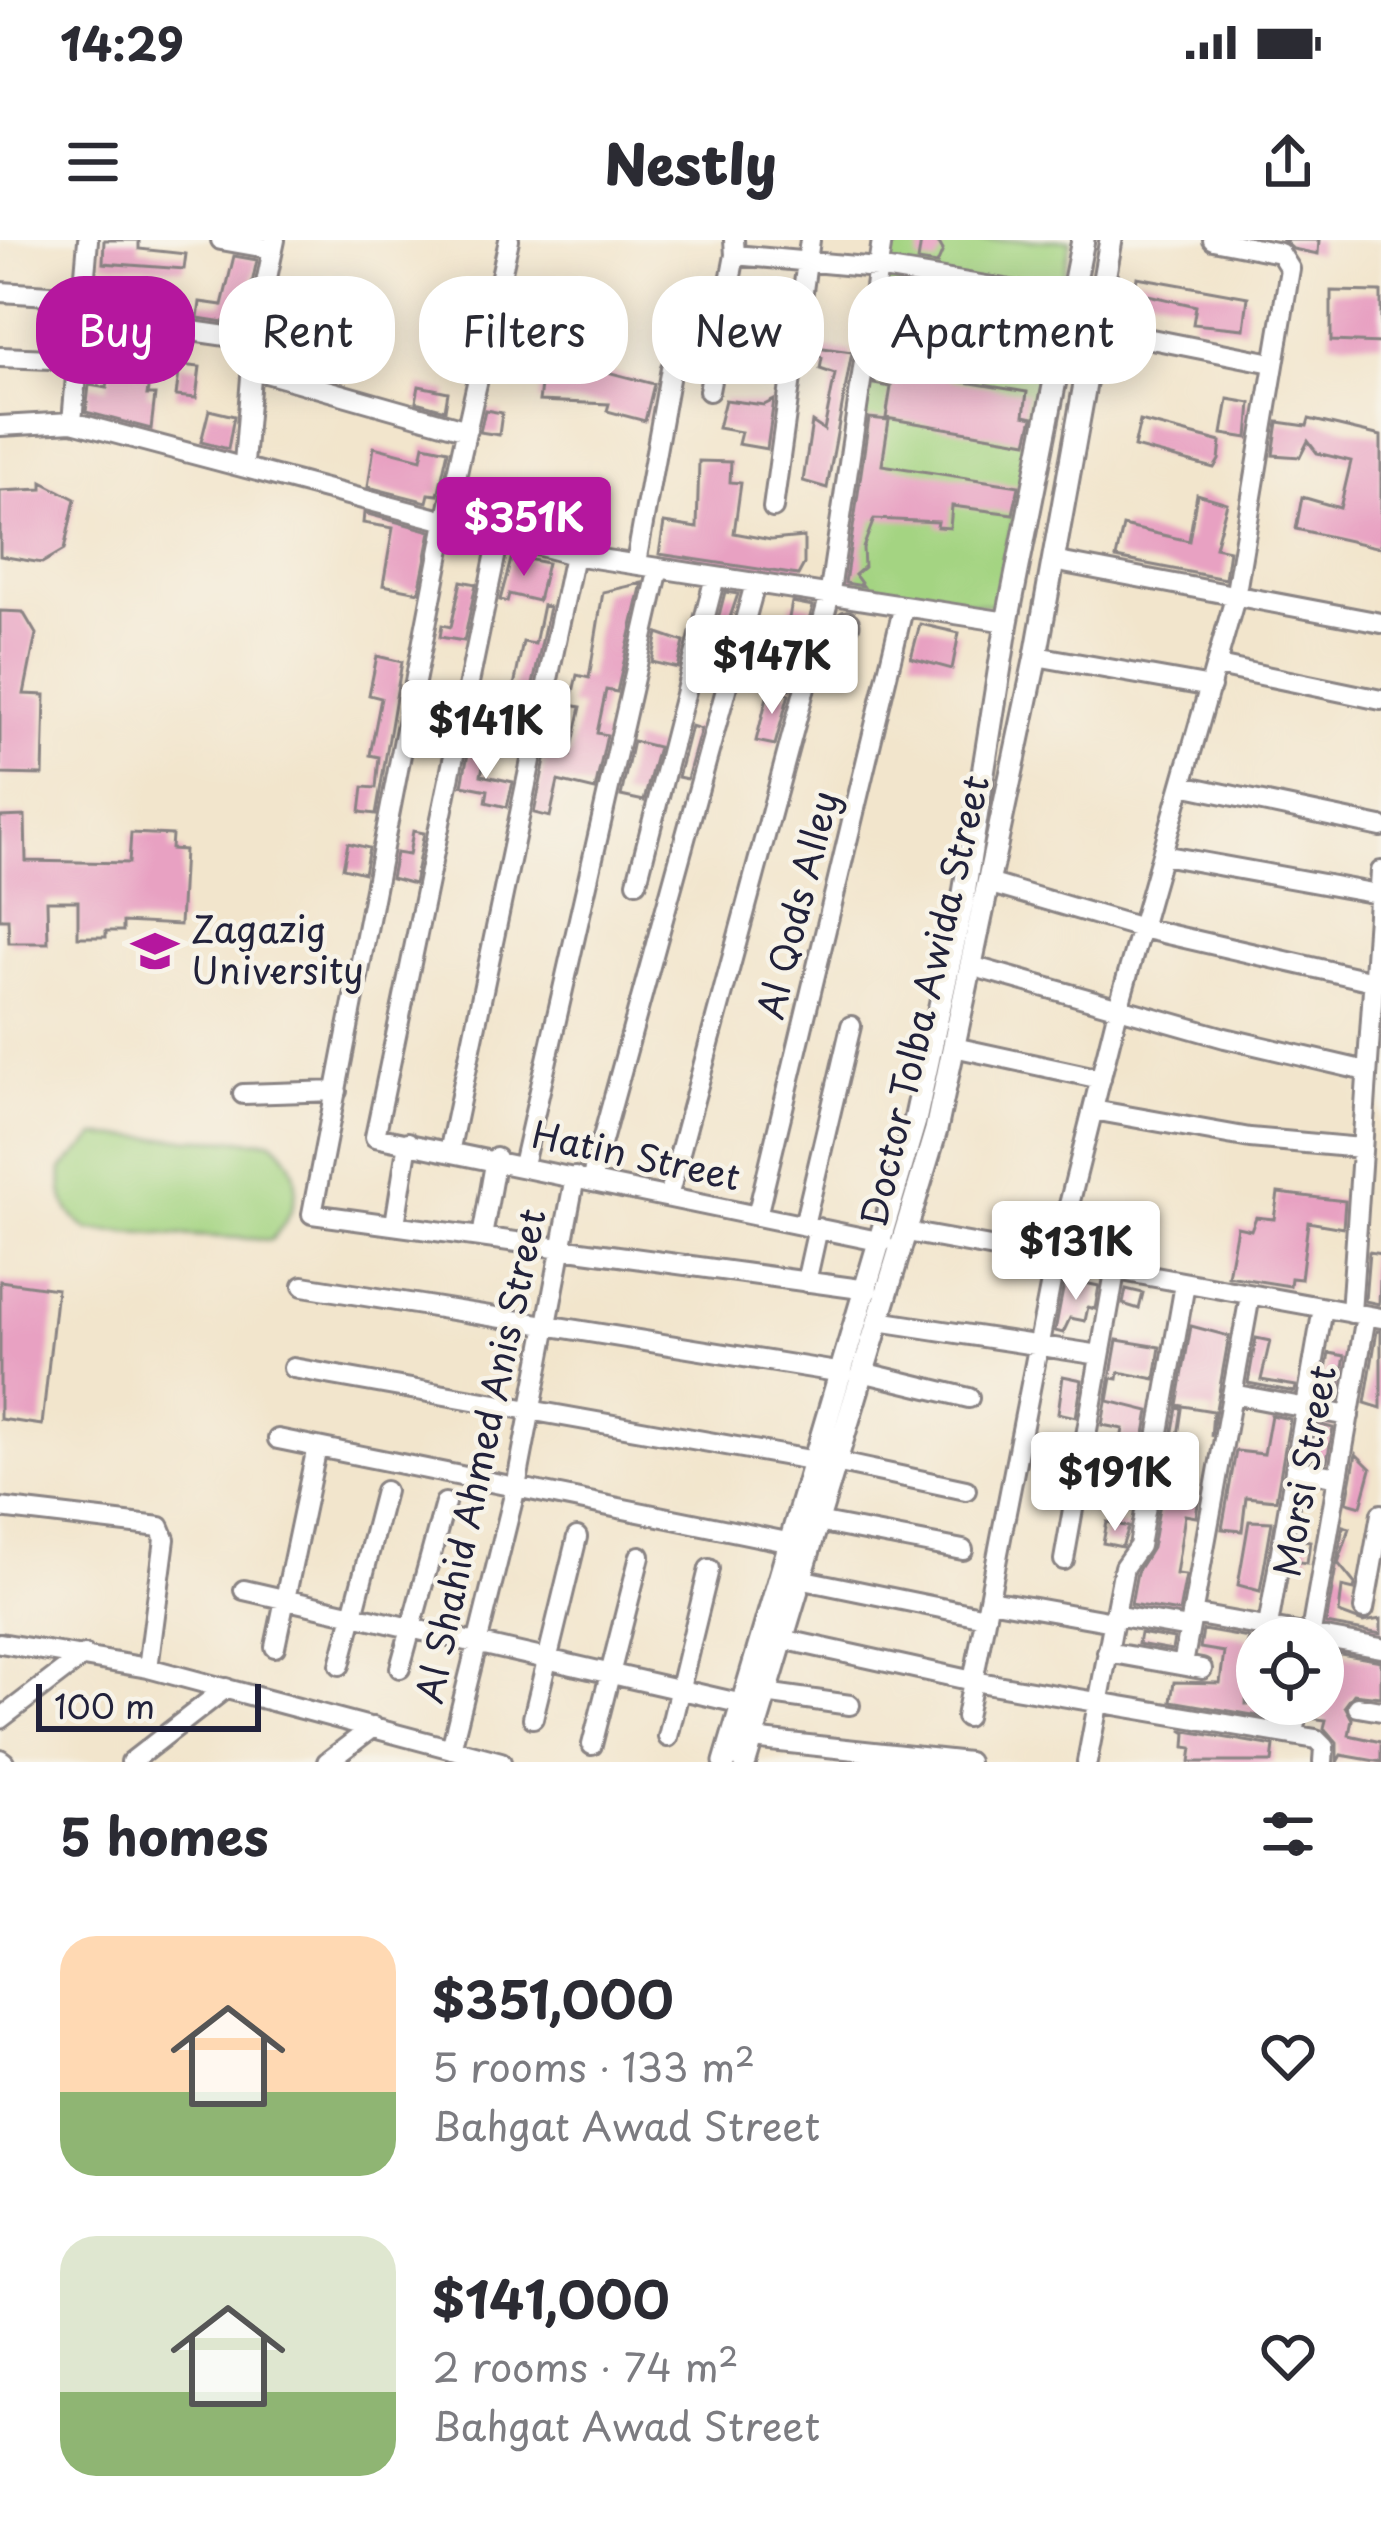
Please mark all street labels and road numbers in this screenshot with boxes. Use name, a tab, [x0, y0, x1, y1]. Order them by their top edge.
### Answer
street label: Doctor Tolba Awida Street	[845, 770, 1001, 1232]
street label: Al Qods Alley	[742, 785, 850, 1024]
street label: Hatin Street	[527, 1106, 745, 1202]
street label: Al Shahid Ahmed Anis Street	[400, 1203, 558, 1708]
street label: Morsi Street	[1258, 1361, 1348, 1580]

